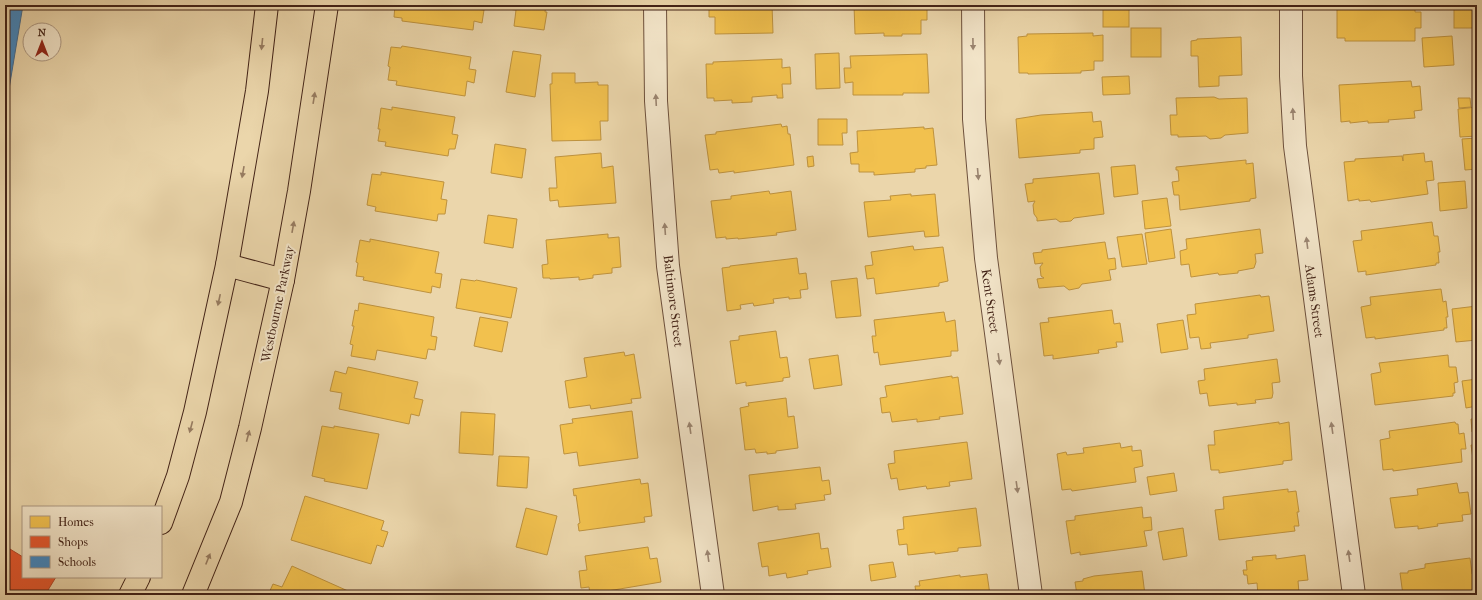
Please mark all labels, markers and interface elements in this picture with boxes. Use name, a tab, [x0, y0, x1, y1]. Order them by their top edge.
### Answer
north arrow	[22, 22, 62, 62]
text: N	[38, 26, 47, 39]
one-way arrow	[259, 38, 265, 50]
one-way arrow	[970, 38, 976, 51]
one-way arrow	[311, 92, 317, 104]
one-way arrow	[652, 94, 659, 106]
one-way arrow	[1290, 108, 1297, 120]
one-way arrow	[240, 166, 246, 178]
one-way arrow	[975, 168, 982, 180]
one-way arrow	[290, 220, 296, 233]
one-way arrow	[662, 223, 669, 235]
one-way arrow	[1304, 237, 1310, 249]
street label: Westbourne Parkway	[258, 243, 297, 365]
street label: Baltimore Street	[660, 254, 687, 348]
street label: Adams Street	[1302, 262, 1327, 339]
street label: Kent Street	[979, 268, 1002, 335]
one-way arrow	[216, 294, 222, 306]
one-way arrow	[996, 353, 1002, 365]
one-way arrow	[188, 421, 194, 433]
one-way arrow	[687, 421, 693, 434]
one-way arrow	[1329, 421, 1335, 434]
one-way arrow	[246, 430, 252, 442]
one-way arrow	[1014, 481, 1020, 493]
legend	[22, 506, 162, 578]
text: Homes	[58, 515, 94, 529]
text: Shops	[58, 535, 88, 549]
one-way arrow	[705, 550, 711, 562]
one-way arrow	[1346, 550, 1352, 562]
one-way arrow	[205, 553, 211, 565]
text: Schools	[58, 555, 97, 569]

